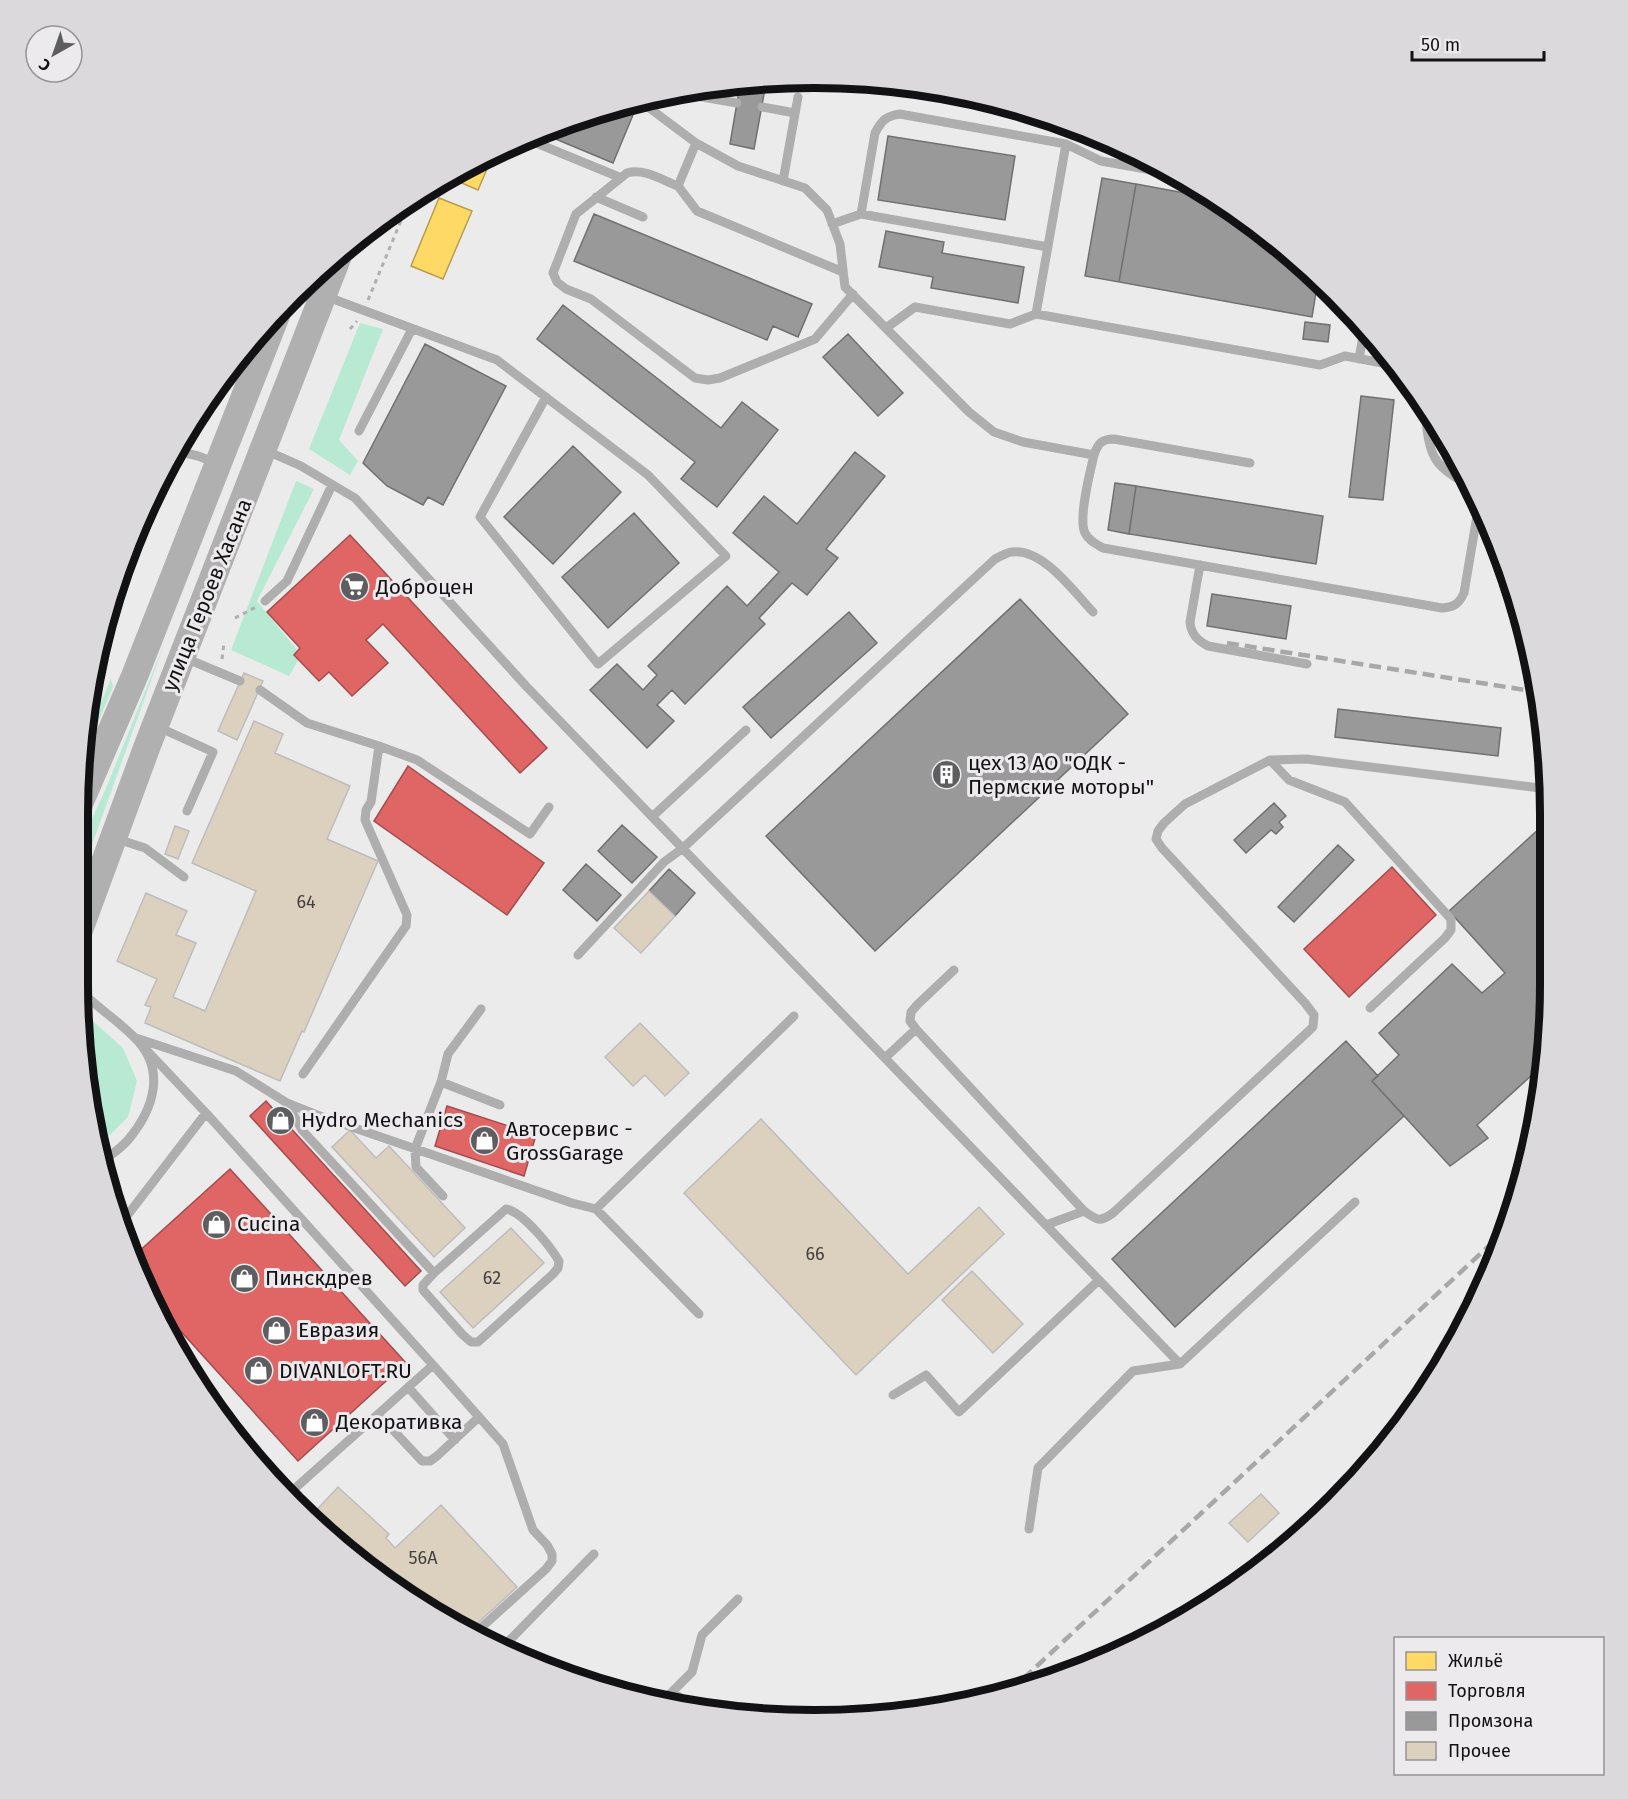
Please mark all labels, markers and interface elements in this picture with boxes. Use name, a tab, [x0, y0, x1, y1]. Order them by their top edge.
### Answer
north arrow	[24, 24, 84, 84]
scale bar	[1412, 24, 1544, 62]
text: 50 m	[1421, 34, 1460, 56]
text: С	[34, 54, 54, 75]
street label: улица Героев Хасана	[156, 495, 258, 695]
supermarket icon: Доброцен	[339, 571, 371, 603]
place label: Доброцен	[375, 574, 474, 600]
place label: цех 13 АО "ОДК - Пермские моторы"	[968, 750, 1154, 800]
building icon: цех 13 АО "ОДК - Пермские моторы"	[931, 759, 963, 791]
house number: 64	[296, 891, 316, 913]
shop icon: Hydro Mechanics	[264, 1104, 296, 1136]
place label: Hydro Mechanics	[301, 1107, 463, 1133]
place label: Автосервис - GrossGarage	[506, 1116, 633, 1166]
shop icon: Автосервис - GrossGarage	[469, 1125, 501, 1157]
shop icon: Cucina	[200, 1208, 232, 1240]
place label: Cucina	[237, 1211, 300, 1237]
house number: 66	[805, 1243, 825, 1265]
shop icon: Пинскдрев	[228, 1262, 260, 1294]
place label: Пинскдрев	[265, 1265, 373, 1291]
house number: 62	[483, 1267, 501, 1289]
shop icon: Евразия	[261, 1314, 293, 1346]
place label: Евразия	[298, 1317, 379, 1343]
shop icon: DIVANLOFT.RU	[242, 1355, 274, 1387]
place label: DIVANLOFT.RU	[279, 1358, 412, 1384]
shop icon: Декоративка	[299, 1406, 331, 1438]
place label: Декоративка	[335, 1409, 462, 1435]
house number: 56А	[409, 1547, 438, 1569]
legend	[1394, 1637, 1604, 1775]
text: Жильё	[1448, 1650, 1503, 1672]
text: Торговля	[1448, 1680, 1526, 1702]
text: Промзона	[1448, 1710, 1533, 1732]
text: Прочее	[1448, 1740, 1511, 1762]

